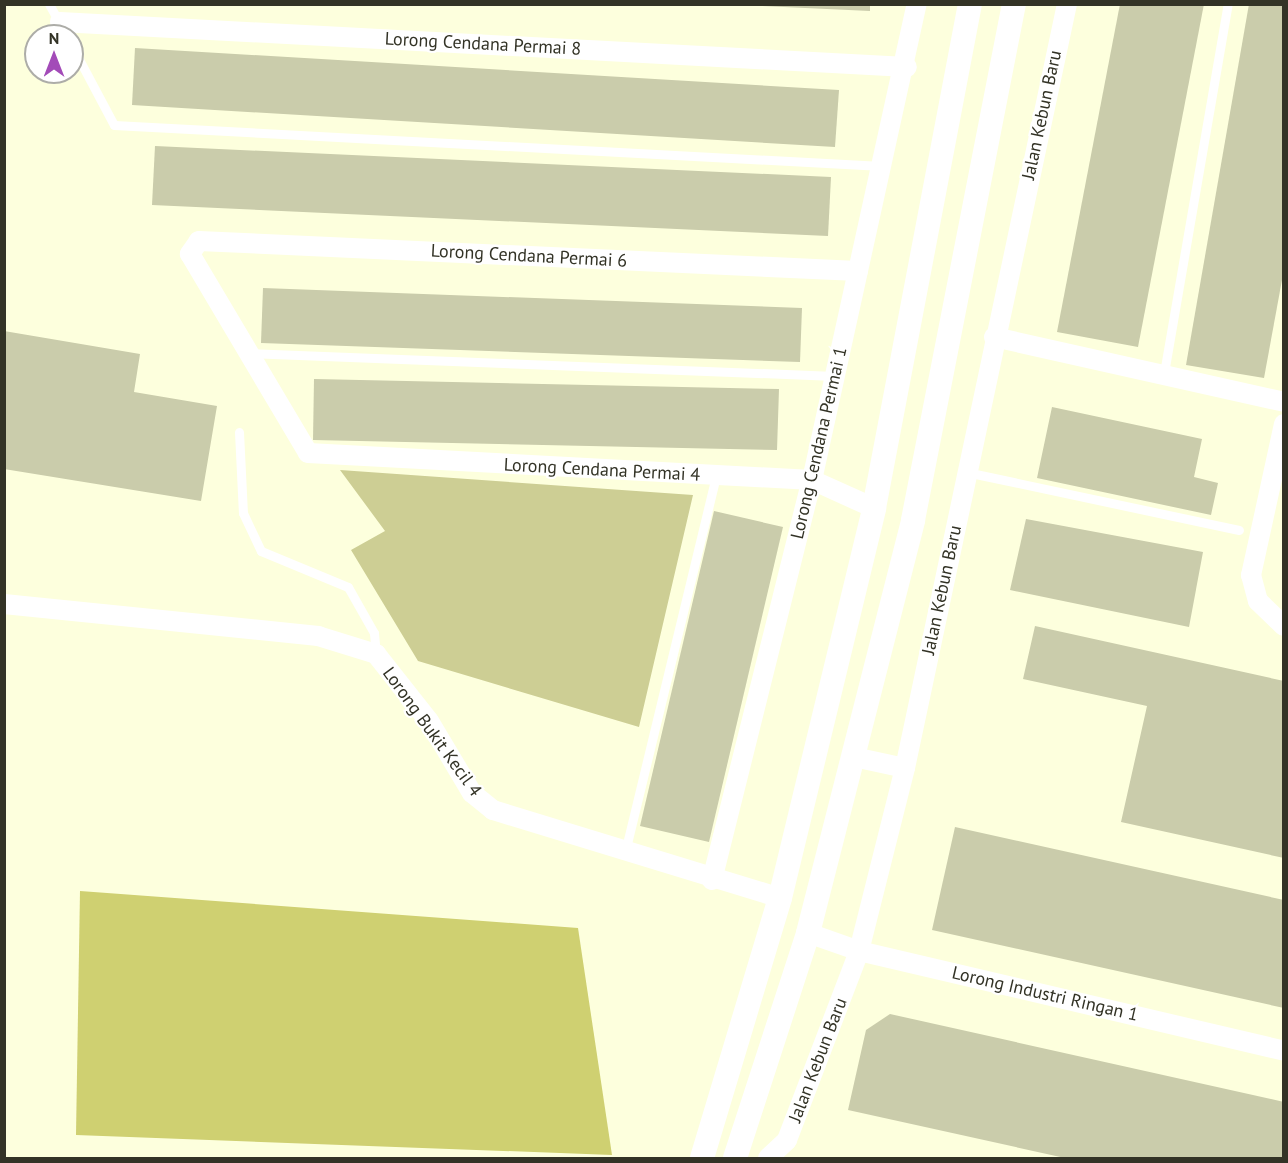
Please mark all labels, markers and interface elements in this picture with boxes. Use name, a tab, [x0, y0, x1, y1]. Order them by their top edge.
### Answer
north arrow	[24, 24, 84, 84]
text: N	[49, 28, 59, 48]
street label: Lorong Cendana Permai 8	[384, 28, 582, 60]
street label: Jalan Kebun Baru	[1018, 48, 1066, 182]
street label: Lorong Cendana Permai 6	[430, 240, 628, 272]
street label: Lorong Cendana Permai 1	[786, 345, 852, 541]
street label: Lorong Cendana Permai 4	[503, 454, 701, 486]
street label: Jalan Kebun Baru	[918, 523, 966, 657]
street label: Lorong Bukit Kecil 4	[378, 663, 486, 801]
street label: Lorong Industri Ringan 1	[950, 962, 1140, 1026]
street label: Jalan Kebun Baru	[784, 995, 852, 1125]

